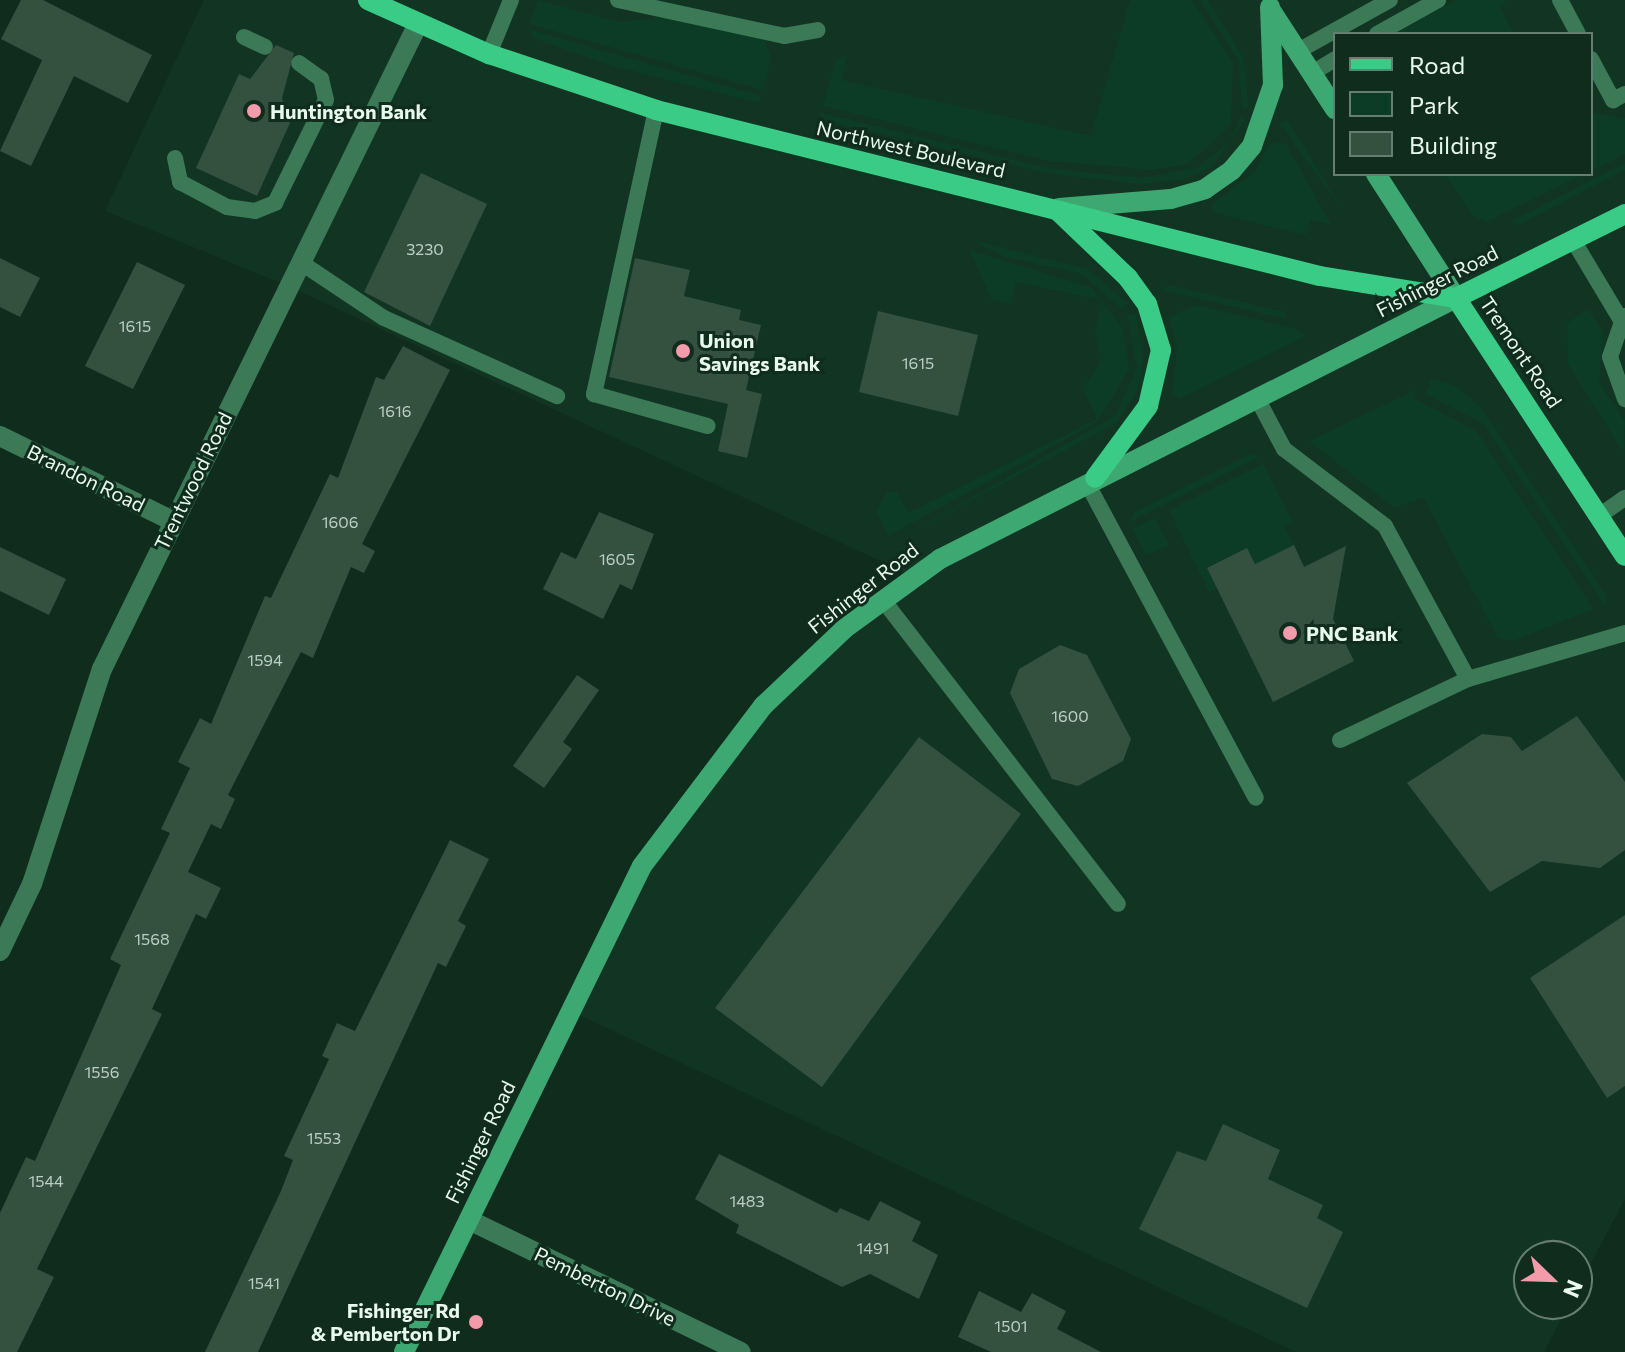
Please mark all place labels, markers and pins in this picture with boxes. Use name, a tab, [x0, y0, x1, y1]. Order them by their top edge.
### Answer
place label: Huntington Bank	[270, 99, 427, 123]
marker: Huntington Bank	[245, 102, 263, 120]
place label: Union Savings Bank	[699, 328, 820, 375]
marker: Union Savings Bank	[674, 342, 692, 360]
place label: PNC Bank	[1306, 621, 1398, 645]
marker: PNC Bank	[1281, 624, 1299, 642]
place label: Fishinger Rd & Pemberton Dr	[311, 1298, 460, 1345]
marker: Fishinger Rd & Pemberton Dr	[467, 1313, 485, 1331]

